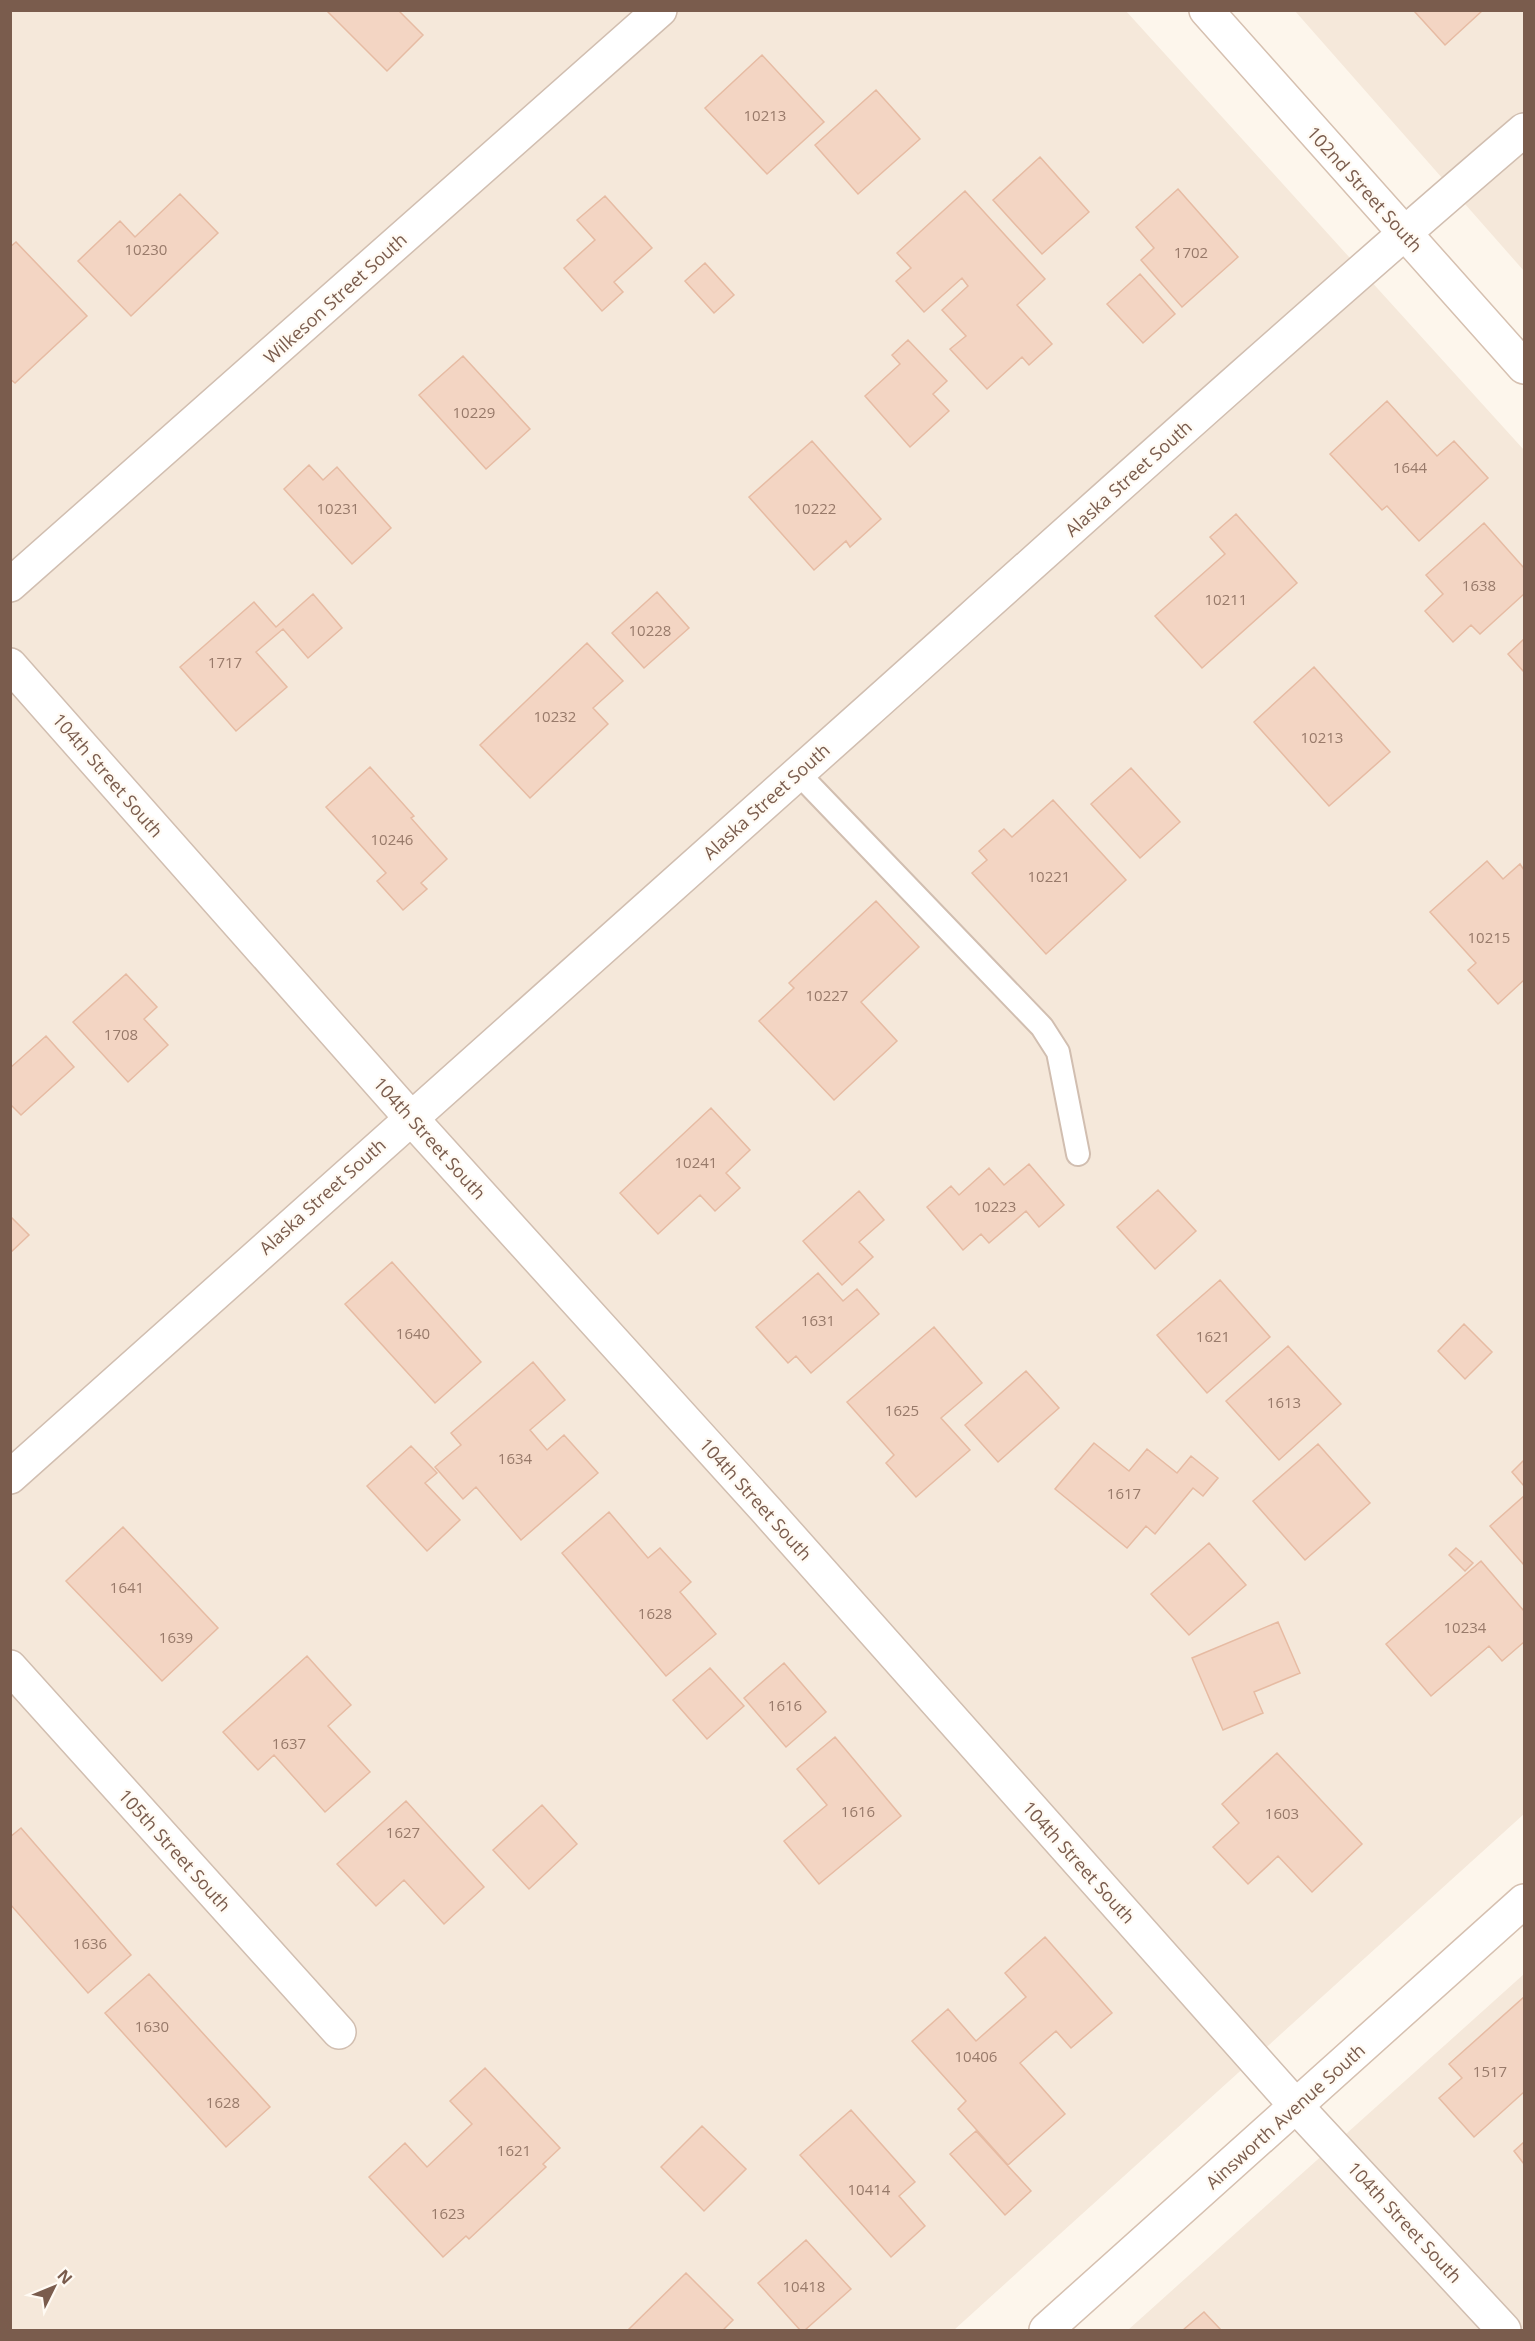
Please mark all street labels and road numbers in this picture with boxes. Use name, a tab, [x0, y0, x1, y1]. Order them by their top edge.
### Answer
street label: 102nd Street South	[1302, 121, 1428, 257]
street label: Wilkeson Street South	[258, 227, 412, 369]
street label: Alaska Street South	[1059, 415, 1197, 541]
street label: 104th Street South	[47, 708, 169, 842]
street label: Alaska Street South	[697, 738, 835, 864]
street label: 104th Street South	[369, 1072, 491, 1204]
street label: Alaska Street South	[253, 1133, 391, 1259]
street label: 104th Street South	[695, 1433, 817, 1565]
street label: 105th Street South	[114, 1784, 236, 1916]
street label: 104th Street South	[1018, 1796, 1140, 1928]
street label: Ainsworth Avenue South	[1200, 2038, 1370, 2194]
street label: 104th Street South	[1343, 2156, 1467, 2288]

